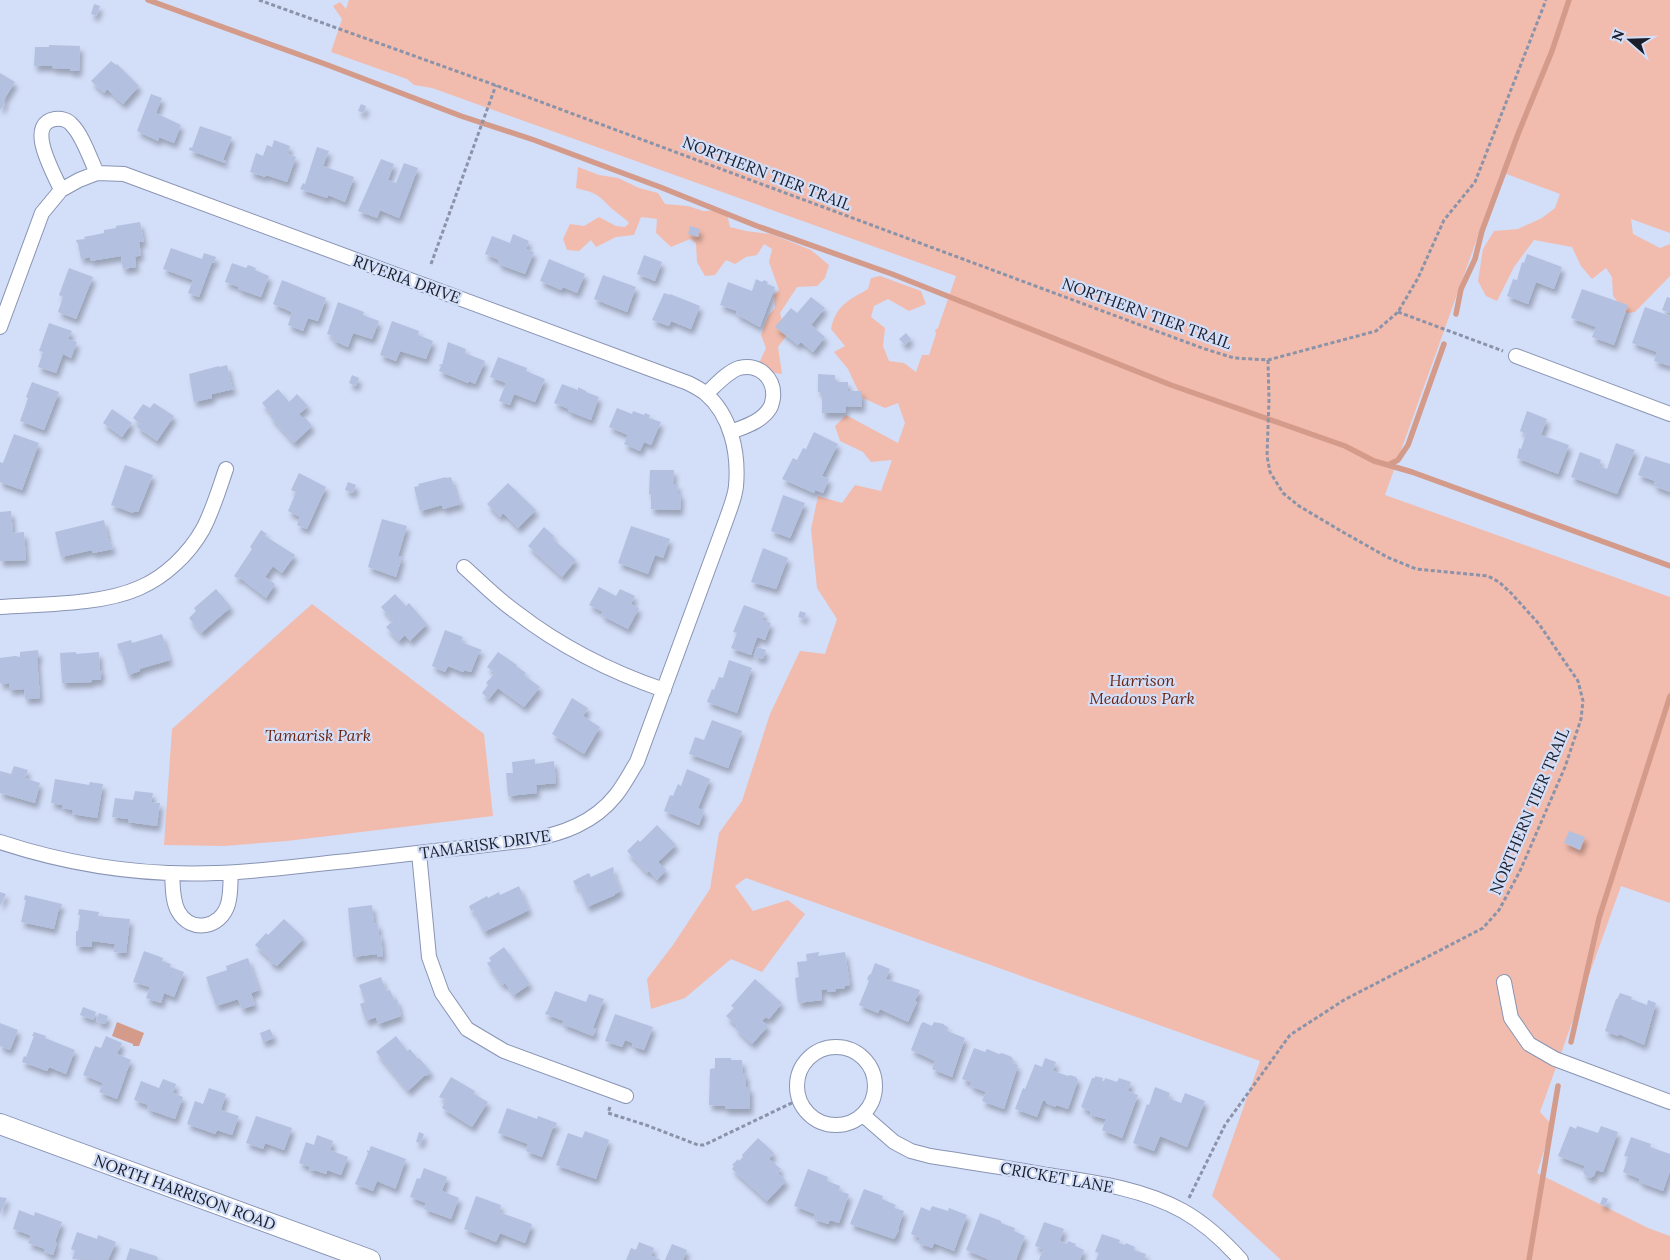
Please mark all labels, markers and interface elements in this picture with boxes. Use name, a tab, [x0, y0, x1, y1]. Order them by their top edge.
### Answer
north arrow	[1605, 15, 1655, 65]
text: N	[1607, 27, 1628, 44]
street label: NORTHERN TIER TRAIL	[680, 132, 854, 214]
street label: RIVERIA DRIVE	[350, 250, 464, 308]
street label: NORTHERN TIER TRAIL	[1059, 273, 1235, 353]
park label: Harrison Meadows Park	[1089, 670, 1195, 708]
park label: Tamarisk Park	[265, 725, 371, 745]
street label: NORTHERN TIER TRAIL	[1485, 725, 1573, 897]
street label: TAMARISK DRIVE	[418, 825, 552, 863]
street label: NORTH HARRISON ROAD	[91, 1150, 279, 1234]
street label: CRICKET LANE	[999, 1157, 1115, 1197]

